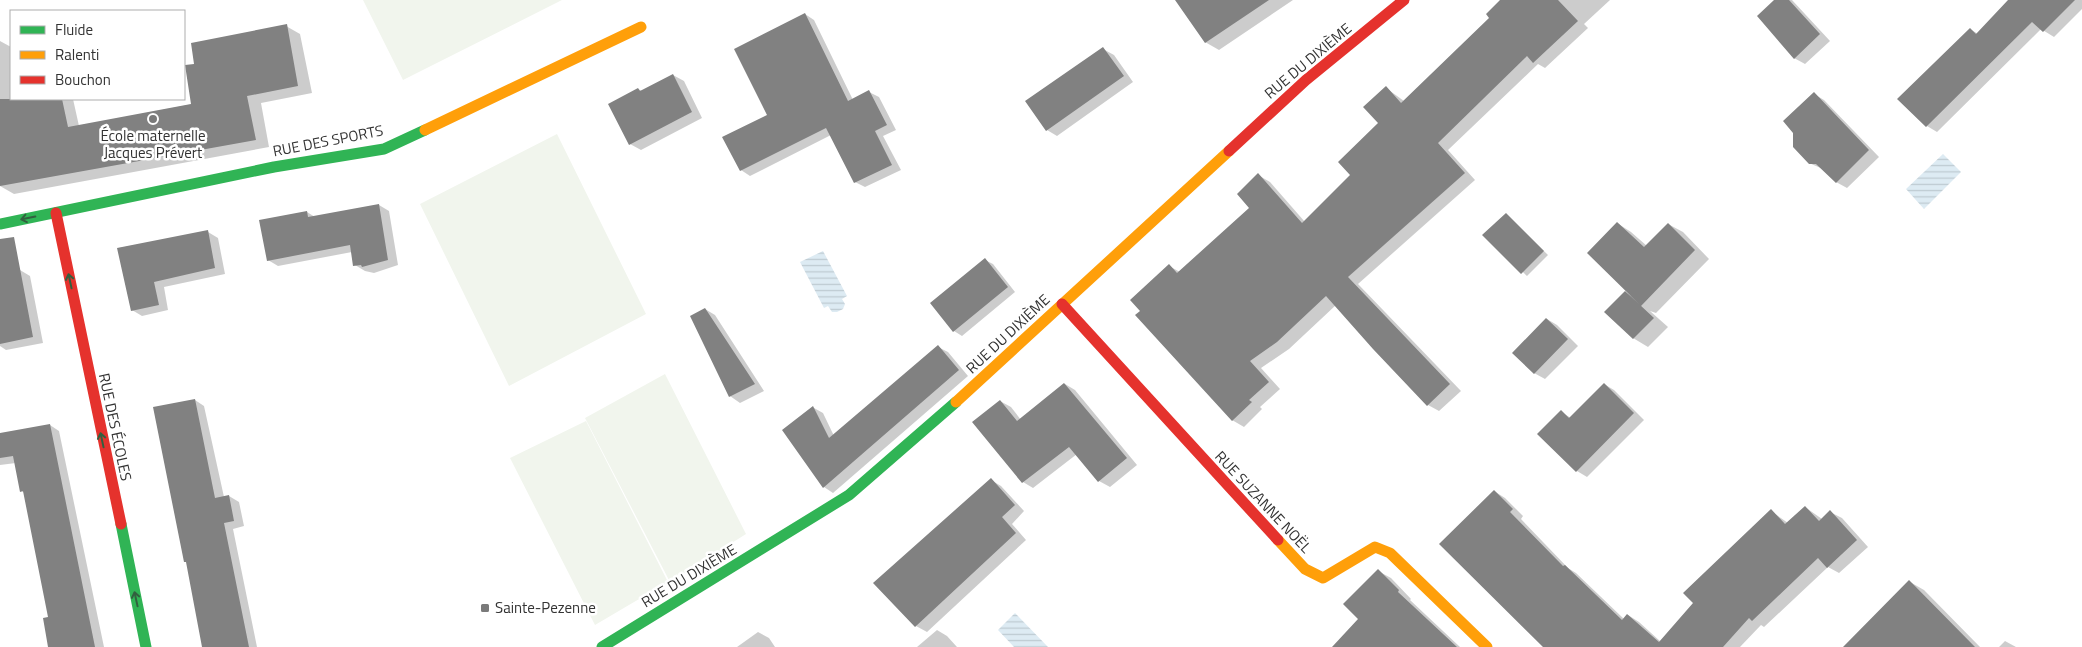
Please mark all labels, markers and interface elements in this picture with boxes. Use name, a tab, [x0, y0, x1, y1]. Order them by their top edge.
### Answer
legend	[10, 10, 185, 100]
street label: RUE DU DIXIÈME	[1259, 17, 1356, 104]
text: Fluide	[55, 18, 93, 41]
text: Ralenti	[55, 43, 99, 66]
text: Bouchon	[55, 68, 111, 91]
marker: École maternelle Jacques Prévert	[147, 113, 159, 125]
street label: RUE DES SPORTS	[271, 119, 385, 162]
place label: École maternelle Jacques Prévert	[100, 124, 206, 164]
one-way arrow	[20, 214, 36, 224]
one-way arrow	[64, 274, 74, 290]
street label: RUE DU DIXIÈME	[960, 288, 1055, 379]
street label: RUE DES ÉCOLES	[93, 371, 138, 483]
one-way arrow	[97, 433, 107, 449]
street label: RUE SUZANNE NOËL	[1210, 445, 1317, 558]
street label: RUE DU DIXIÈME	[637, 538, 741, 613]
one-way arrow	[131, 592, 140, 608]
place label: Sainte-Pezenne	[495, 596, 596, 619]
marker: Sainte-Pezenne	[479, 602, 491, 614]

